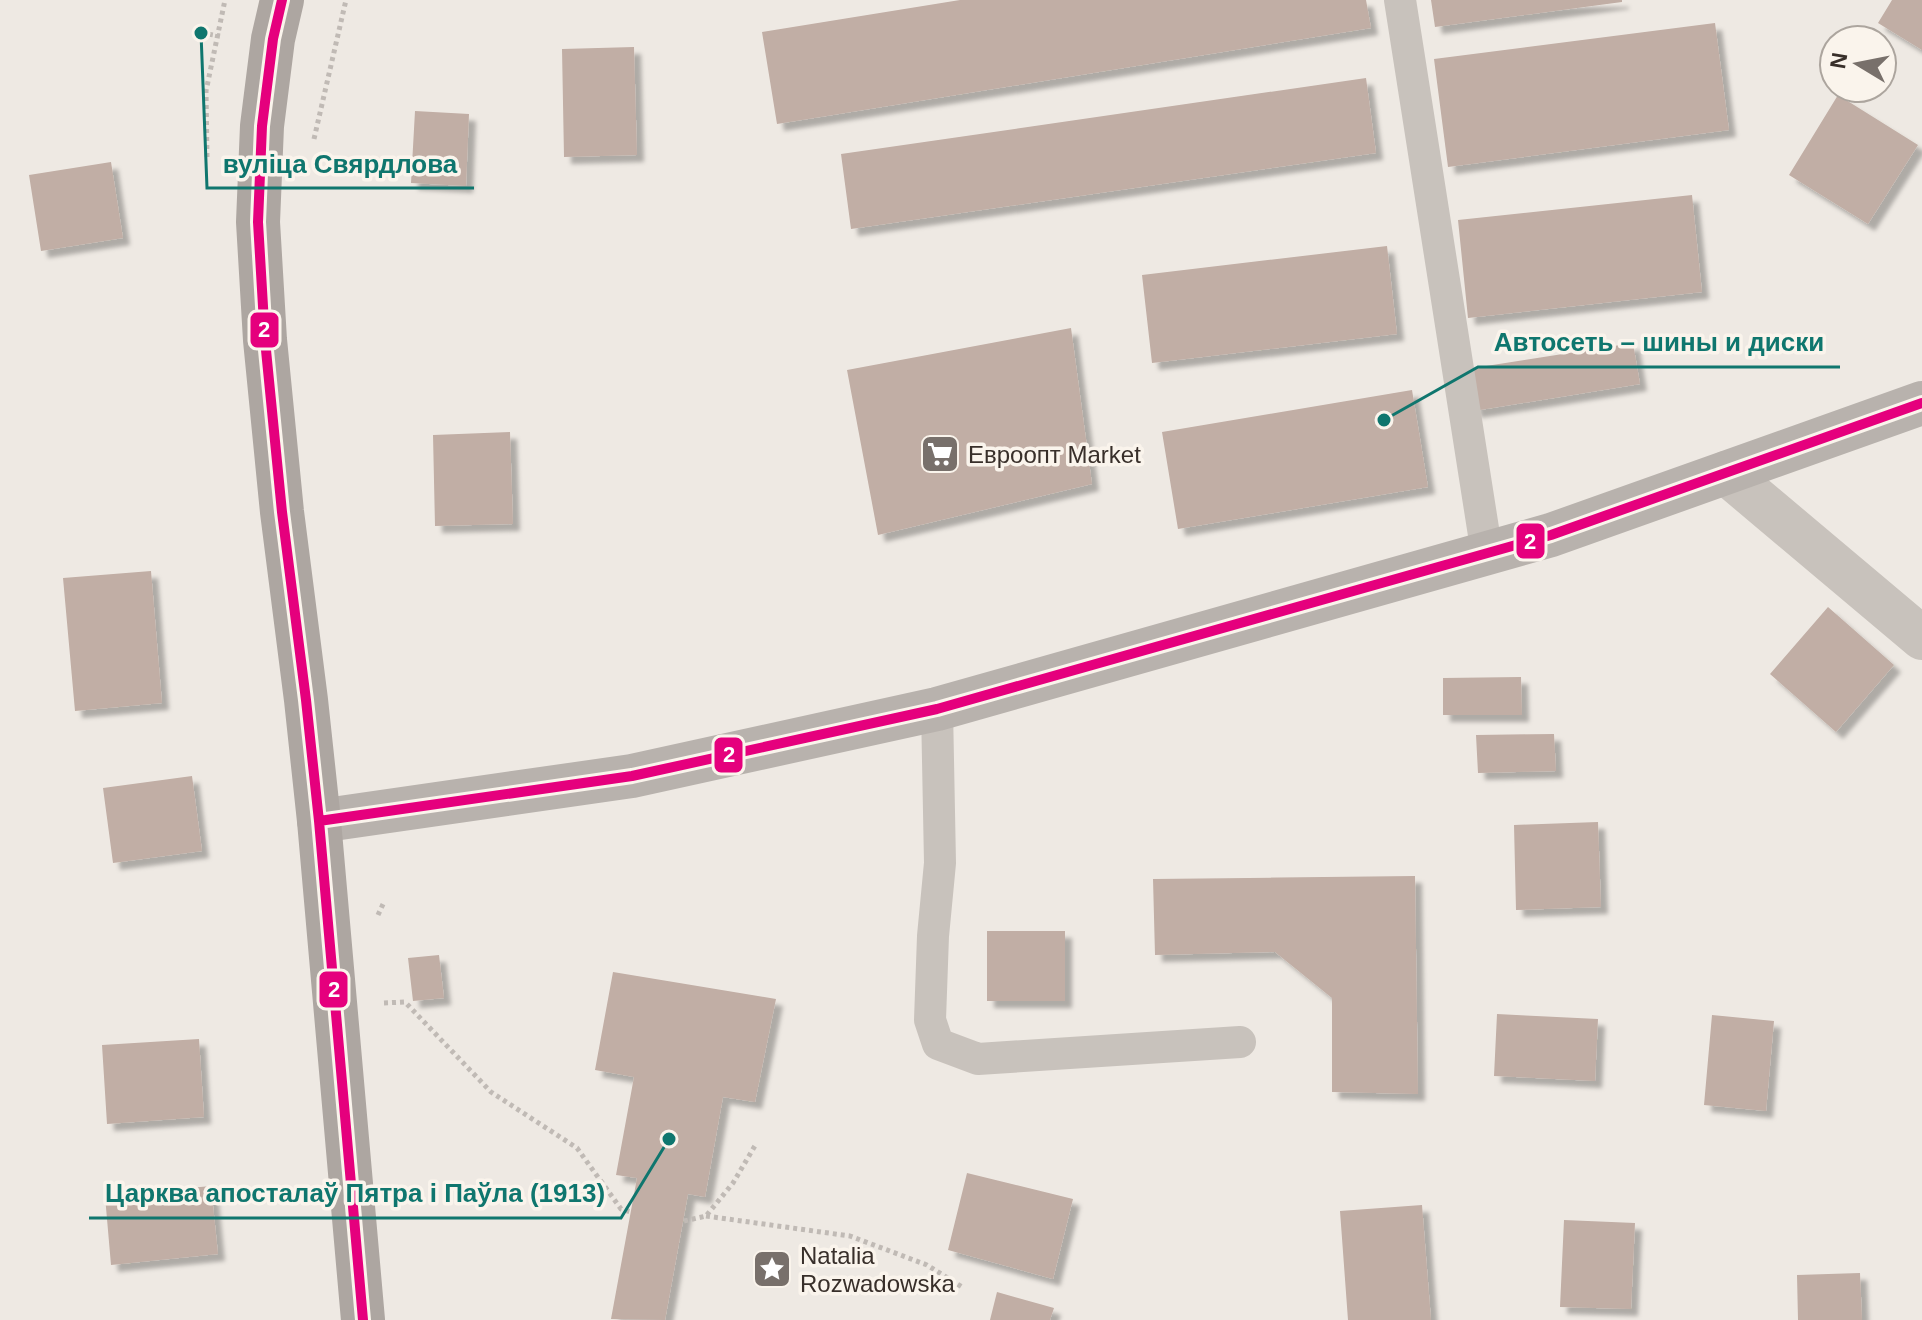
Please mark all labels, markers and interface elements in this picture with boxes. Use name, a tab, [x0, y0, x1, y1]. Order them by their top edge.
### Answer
north arrow	[1818, 24, 1898, 104]
text: N	[1825, 51, 1852, 71]
callout: вуліца Свярдлова	[207, 138, 474, 188]
text: вуліца Свярдлова	[223, 149, 458, 179]
line badge: 2	[249, 311, 280, 349]
text: 2	[258, 317, 270, 342]
callout: Автосеть – шины и диски	[1478, 317, 1840, 367]
text: Автосеть – шины и диски	[1494, 327, 1824, 357]
supermarket icon: Евроопт Market	[919, 433, 961, 475]
place label: Евроопт Market	[968, 441, 1141, 468]
line badge: 2	[1515, 522, 1546, 560]
text: 2	[1524, 529, 1536, 554]
line badge: 2	[713, 736, 744, 774]
text: 2	[723, 742, 735, 767]
line badge: 2	[318, 970, 349, 1009]
text: 2	[328, 977, 340, 1002]
callout: Царква апосталаў Пятра і Паўла (1913)	[89, 1168, 621, 1218]
text: Царква апосталаў Пятра і Паўла (1913)	[105, 1178, 605, 1208]
place label: Natalia Rozwadowska	[800, 1242, 955, 1297]
place icon: Natalia Rozwadowska	[751, 1248, 793, 1290]

